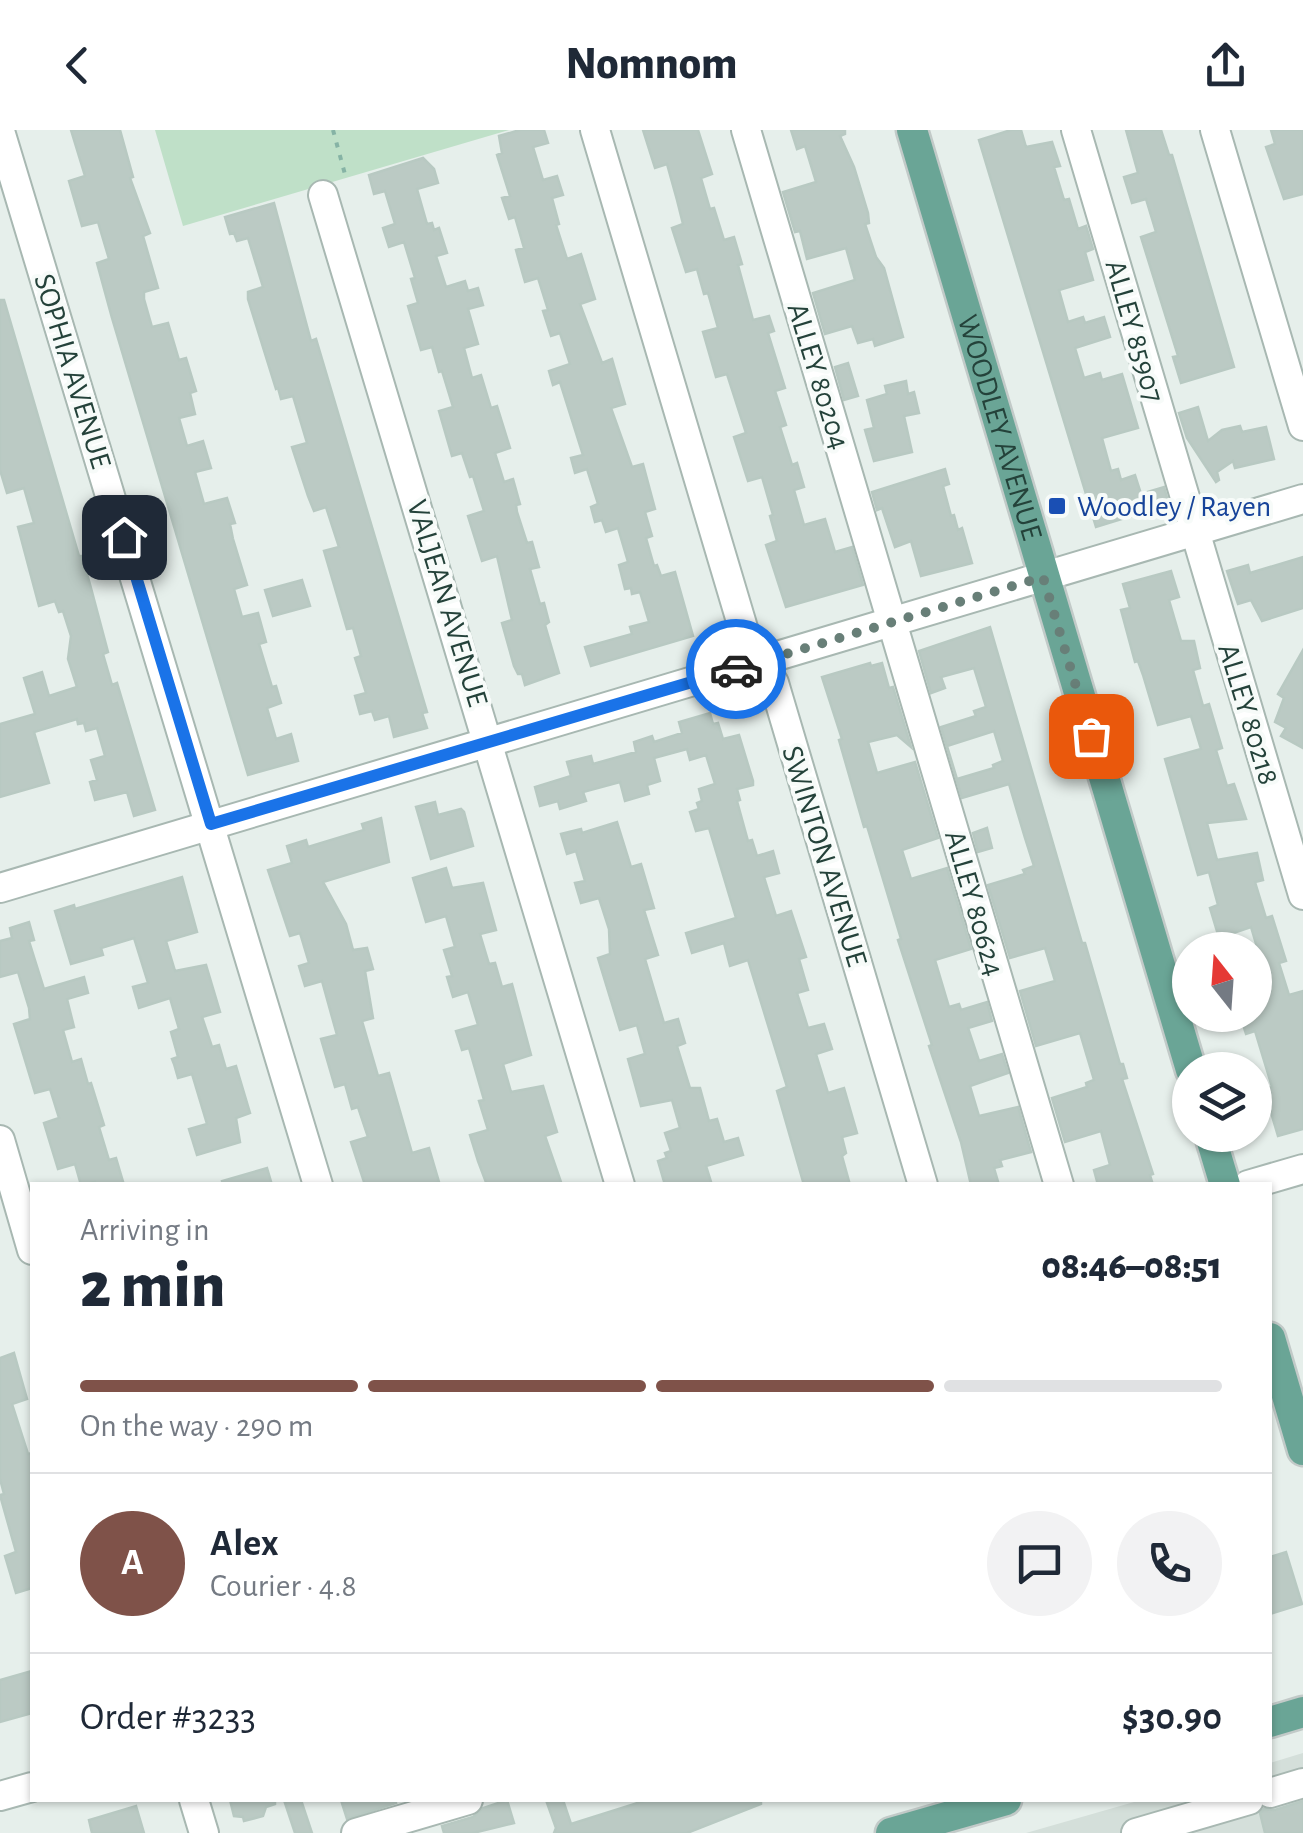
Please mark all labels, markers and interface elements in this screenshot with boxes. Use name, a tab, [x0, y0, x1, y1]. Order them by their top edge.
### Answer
icon: back	[50, 38, 105, 93]
icon: share	[1198, 38, 1253, 93]
text: Nomnom	[566, 42, 737, 87]
street label: ALLEY 85907	[1099, 257, 1169, 406]
street label: SOPHIA AVENUE	[28, 271, 116, 472]
street label: ALLEY 80204	[782, 299, 855, 453]
street label: WOODLEY AVENUE	[952, 311, 1047, 544]
place label: Woodley / Rayen	[1077, 492, 1271, 522]
pin	[82, 495, 167, 580]
marker: Woodley / Rayen	[1046, 495, 1068, 517]
street label: VALJEAN AVENUE	[401, 496, 493, 710]
icon: home	[97, 510, 152, 565]
courier	[686, 619, 786, 719]
street label: ALLEY 80218	[1212, 640, 1284, 788]
icon: car	[709, 642, 764, 697]
pin	[1049, 694, 1134, 779]
icon: bag	[1064, 709, 1119, 764]
street label: SWINTON AVENUE	[776, 742, 872, 970]
street label: ALLEY 80624	[939, 827, 1009, 979]
north arrow	[1172, 932, 1272, 1032]
map controls	[1172, 932, 1272, 1152]
button: layers	[1172, 1052, 1272, 1152]
text: Arriving in	[80, 1214, 209, 1246]
text: 08:46–08:51	[1041, 1248, 1222, 1286]
text: 2 min	[80, 1254, 226, 1319]
text: On the way · 290 m	[80, 1410, 313, 1442]
button: chat	[987, 1511, 1092, 1616]
button: phone	[1117, 1511, 1222, 1616]
text: Alex	[210, 1525, 279, 1563]
text: A	[121, 1544, 144, 1582]
text: Courier · 4.8	[210, 1570, 357, 1602]
text: Order #3233	[80, 1699, 256, 1737]
text: $30.90	[1122, 1699, 1222, 1737]

